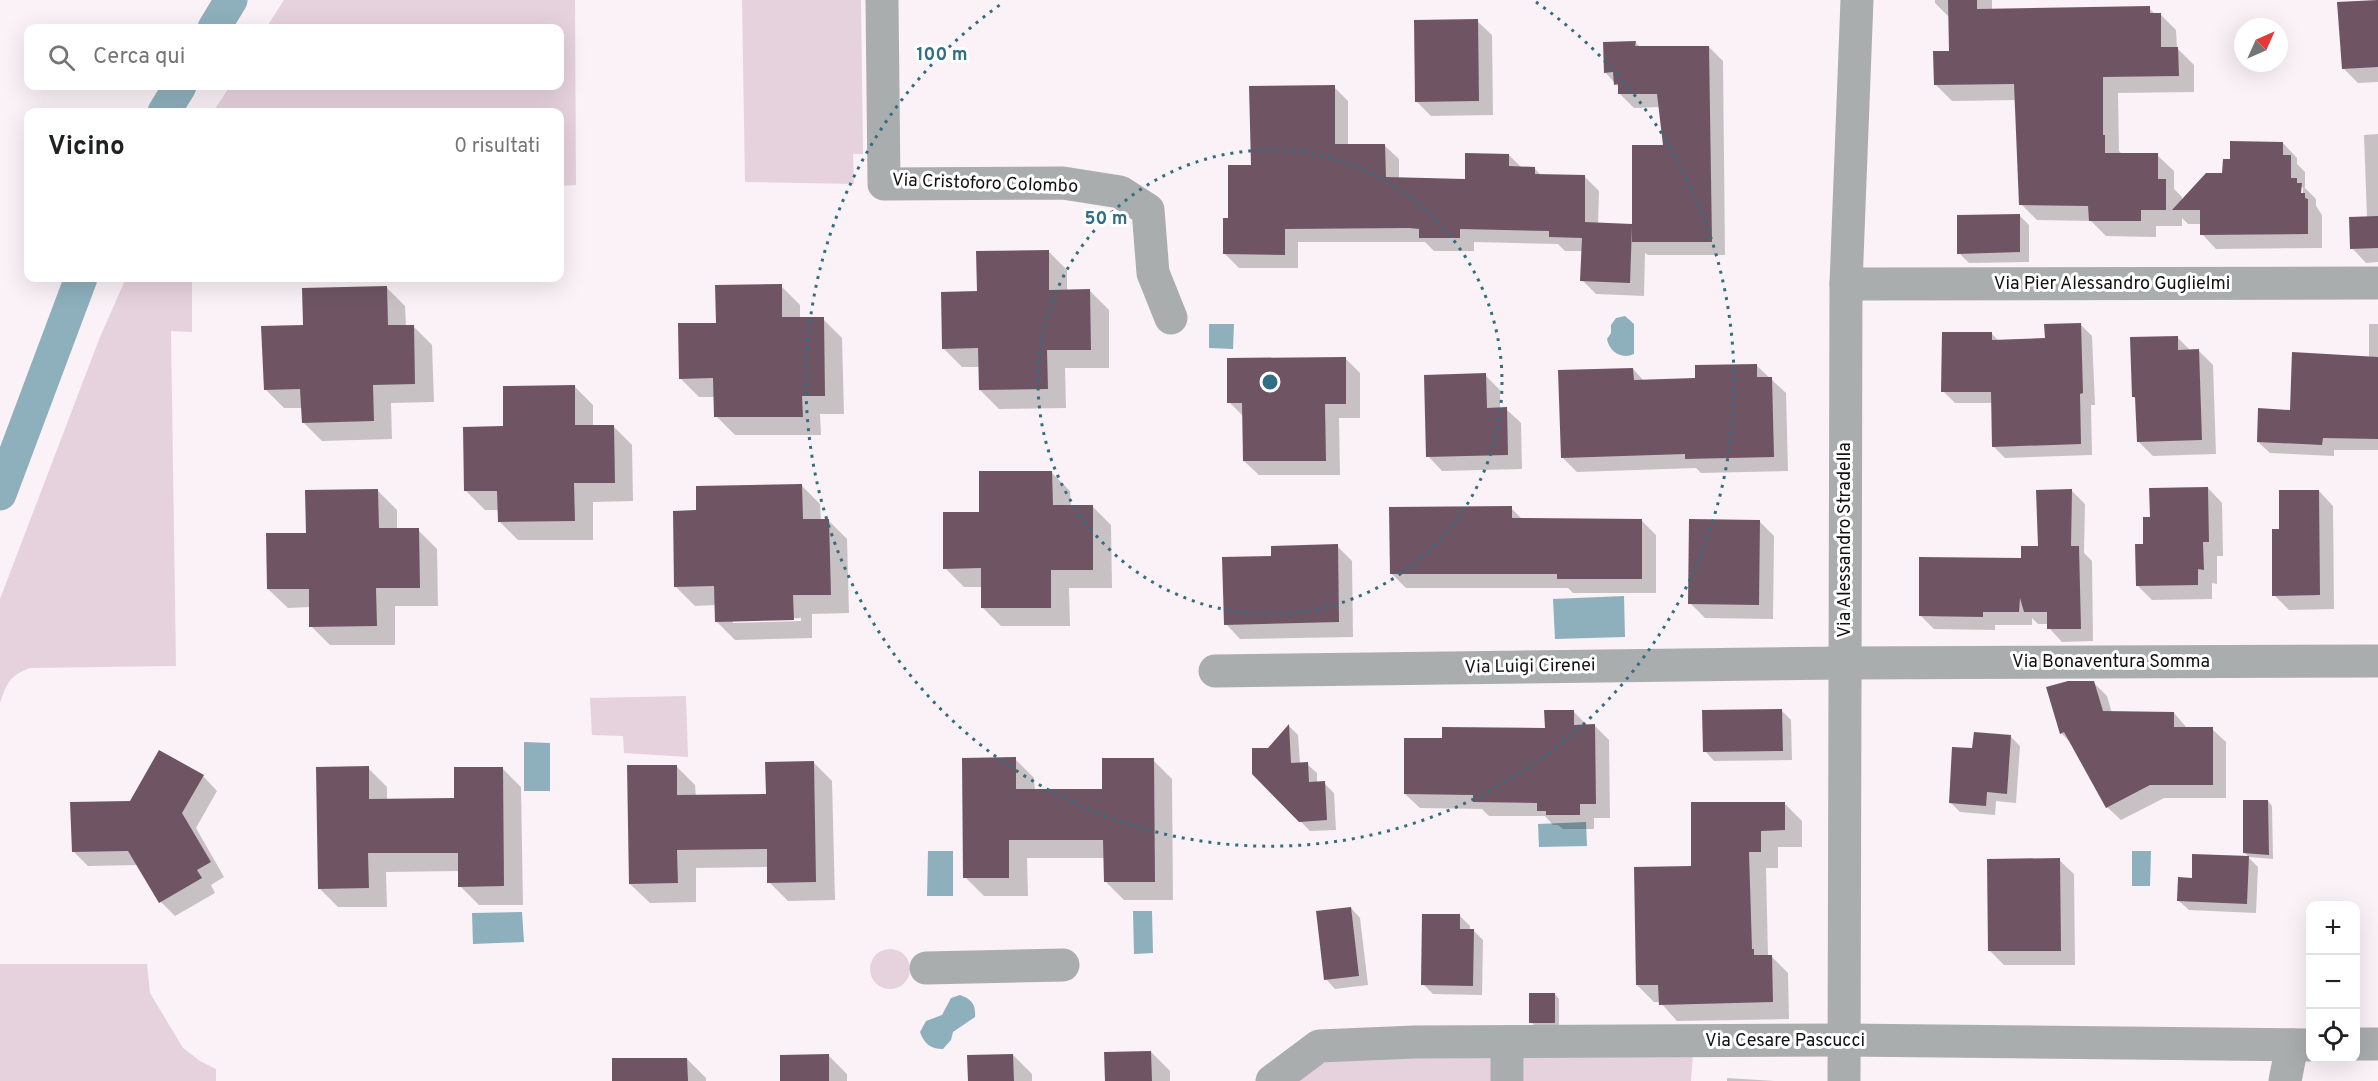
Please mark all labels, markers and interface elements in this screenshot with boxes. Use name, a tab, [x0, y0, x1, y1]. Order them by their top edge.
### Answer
north arrow	[2234, 18, 2288, 72]
search box	[24, 24, 564, 90]
icon: search	[45, 41, 78, 74]
text: Cerca qui	[93, 44, 185, 71]
text: 100 m	[916, 44, 968, 67]
text: Vicino	[48, 131, 125, 164]
text: 0 risultati	[454, 134, 540, 160]
street label: Via Cristoforo Colombo	[891, 169, 1079, 199]
text: 50 m	[1084, 208, 1128, 231]
street label: Via Pier Alessandro Guglielmi	[1994, 273, 2230, 296]
centre of rings	[1260, 372, 1280, 392]
street label: Via Alessandro Stradella	[1834, 442, 1857, 638]
street label: Via Bonaventura Somma	[2012, 651, 2210, 674]
street label: Via Luigi Cirenei	[1464, 654, 1596, 680]
map controls	[2306, 901, 2360, 1063]
button: +	[2306, 901, 2360, 955]
button: −	[2306, 955, 2360, 1009]
button: locate	[2306, 1009, 2360, 1063]
street label: Via Cesare Pascucci	[1705, 1030, 1865, 1053]

